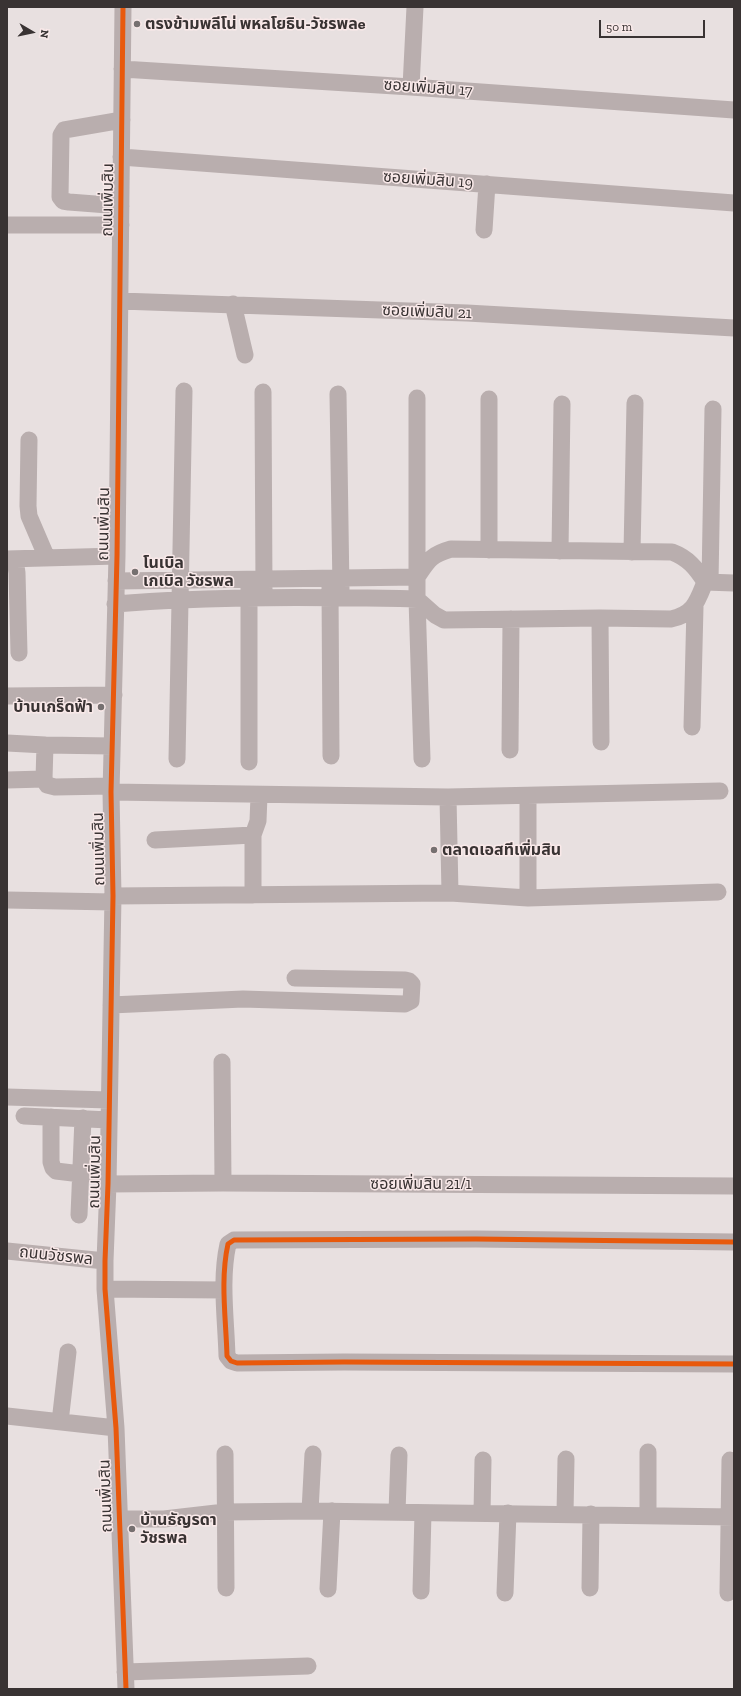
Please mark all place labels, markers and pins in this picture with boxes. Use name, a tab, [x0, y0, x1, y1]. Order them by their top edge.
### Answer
place label: ตรงข้ามพลีโน่ พหลโยธิน-วัชรพลe	[145, 14, 366, 34]
marker: ตรงข้ามพลีโน่ พหลโยธิน-วัชรพลe	[132, 19, 142, 29]
place label: โนเบิล เกเบิล วัชรพล	[143, 553, 234, 591]
marker: โนเบิล เกเบิล วัชรพล	[130, 567, 140, 577]
place label: บ้านเกร็ดฟ้า	[13, 697, 93, 717]
marker: บ้านเกร็ดฟ้า	[96, 702, 106, 712]
place label: ตลาดเอสทีเพิ่มสิน	[442, 840, 561, 860]
marker: ตลาดเอสทีเพิ่มสิน	[429, 845, 439, 855]
place label: บ้านธัญรดา วัชรพล	[140, 1510, 217, 1548]
marker: บ้านธัญรดา วัชรพล	[127, 1524, 137, 1534]

